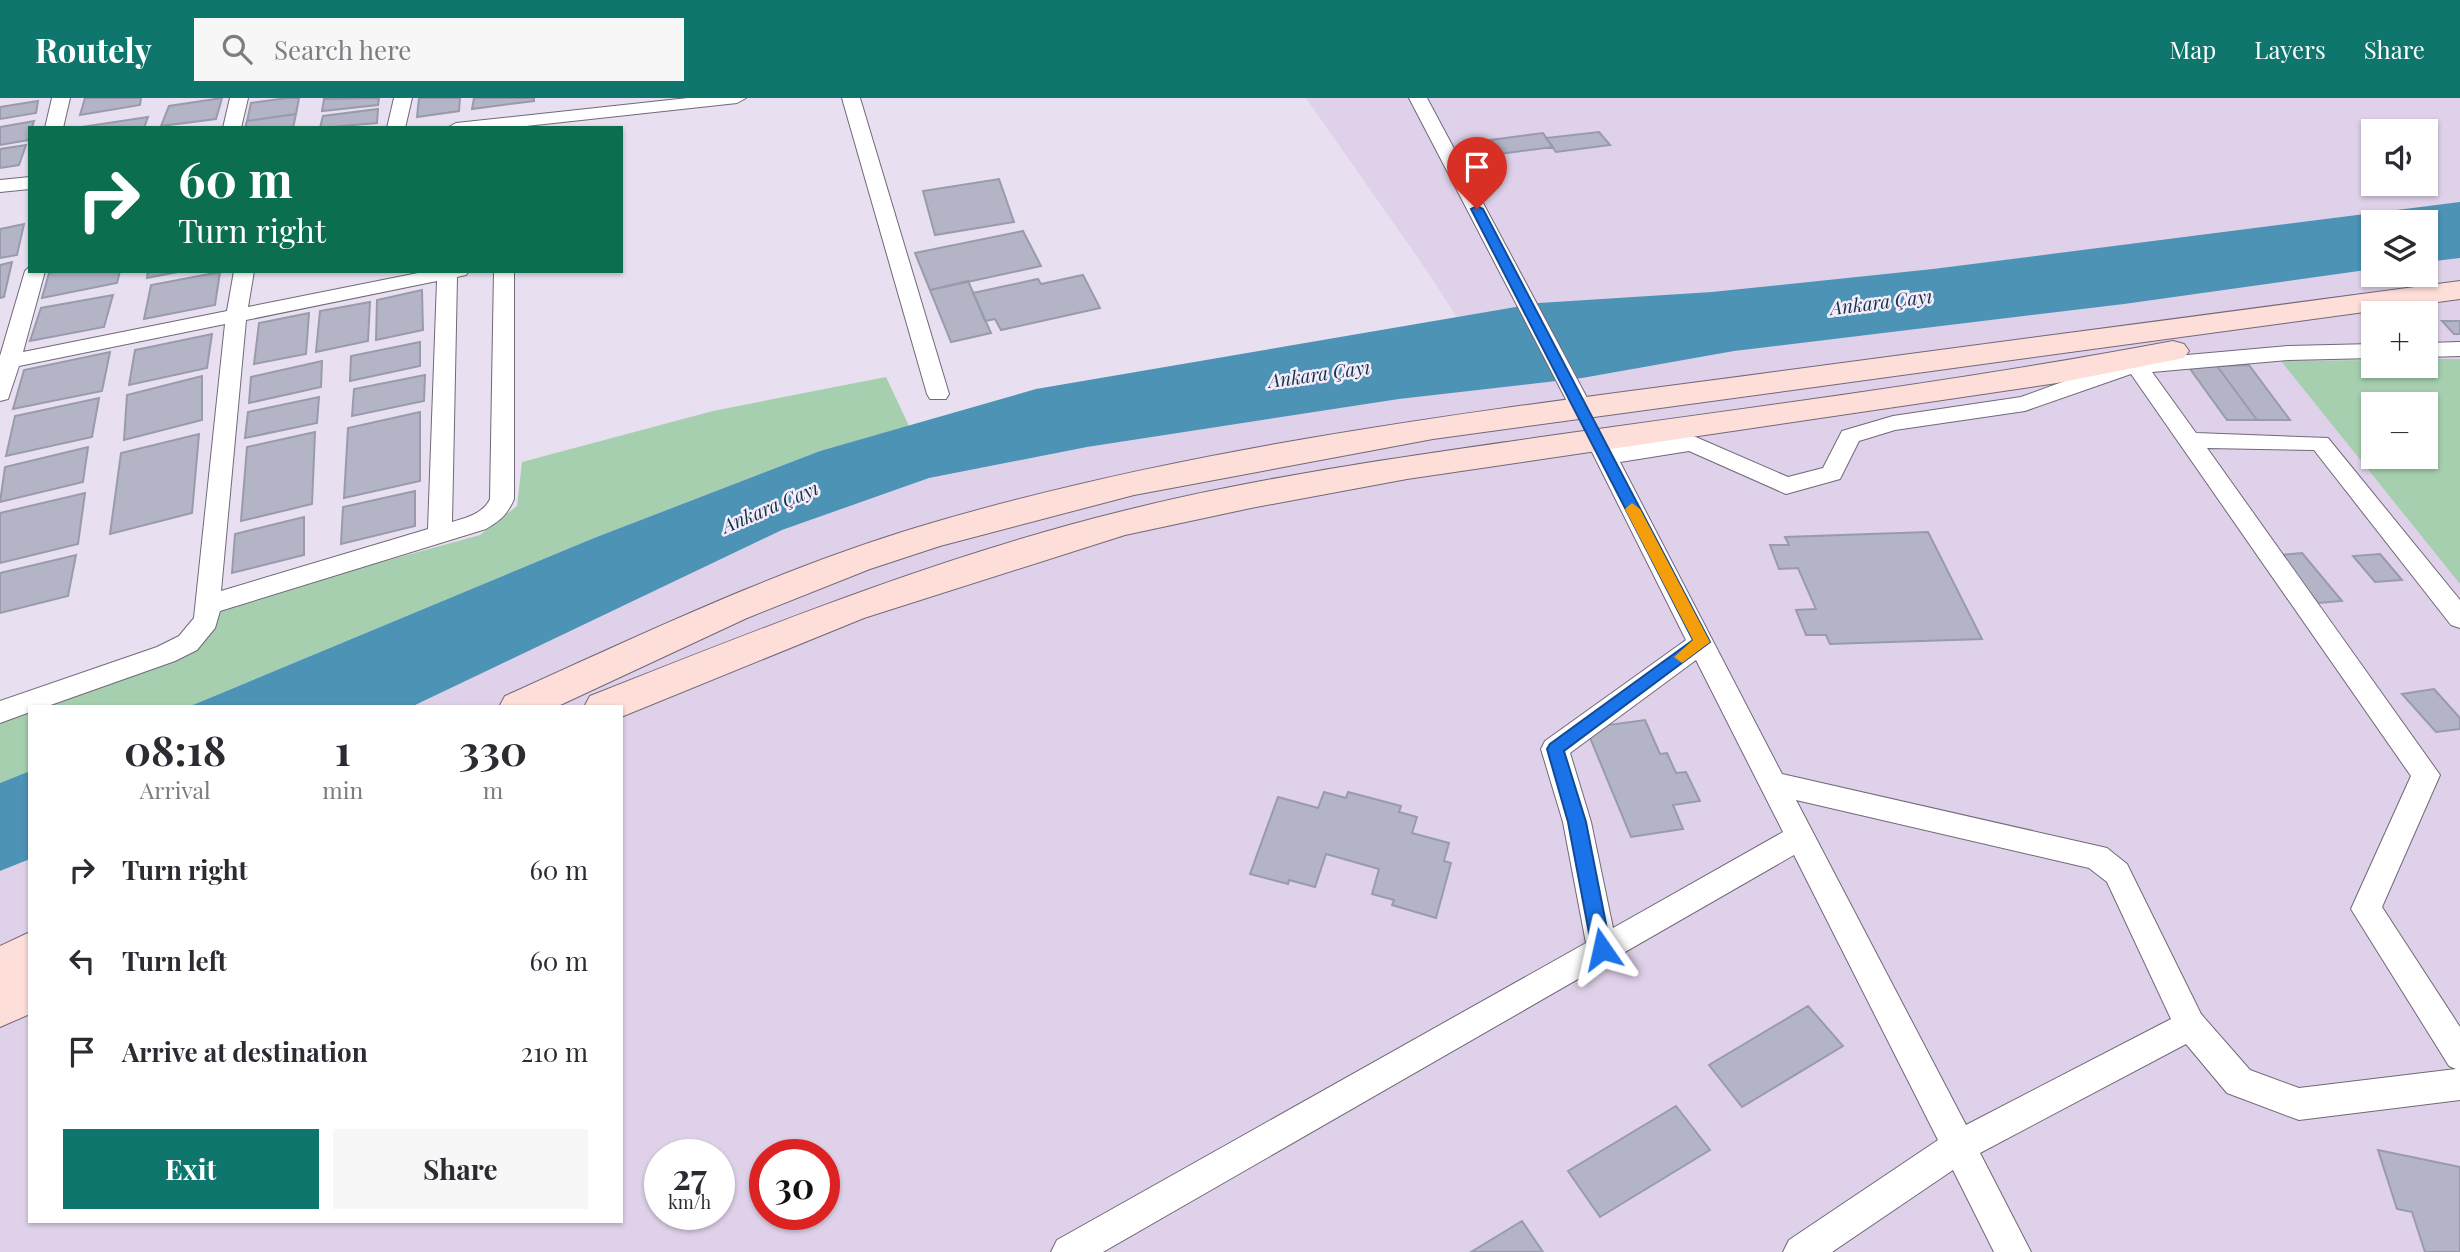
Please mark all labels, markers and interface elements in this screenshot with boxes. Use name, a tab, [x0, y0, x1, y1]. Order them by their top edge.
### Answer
search box	[194, 18, 684, 81]
text: Routely	[35, 27, 152, 71]
icon: search	[218, 30, 256, 68]
text: Search here	[274, 32, 411, 67]
text: Map	[2170, 33, 2216, 65]
text: Layers	[2254, 33, 2326, 65]
text: Share	[2364, 33, 2425, 65]
map controls	[2361, 119, 2438, 469]
button: sound	[2361, 119, 2438, 196]
pin	[1447, 137, 1507, 209]
text: 60 m	[178, 145, 293, 210]
icon: arrive	[1458, 148, 1496, 186]
icon: right	[63, 154, 154, 245]
text: Turn right	[178, 208, 326, 251]
button: layers	[2361, 210, 2438, 287]
water label: Ankara Çayı	[1826, 282, 1933, 320]
button: +	[2361, 301, 2438, 378]
water label: Ankara Çayı	[1264, 353, 1372, 393]
button: −	[2361, 392, 2438, 469]
water label: Ankara Çayı	[715, 474, 822, 539]
text: 08:18	[124, 721, 226, 777]
text: 1	[335, 721, 351, 777]
text: 330	[459, 721, 527, 777]
text: Arrival	[140, 774, 211, 805]
text: min	[322, 774, 363, 805]
text: m	[483, 774, 503, 805]
icon: right	[63, 851, 101, 889]
text: Turn right	[122, 852, 248, 887]
text: 60 m	[529, 852, 588, 887]
position arrow	[1565, 912, 1639, 986]
icon: left	[63, 942, 101, 980]
text: Turn left	[122, 943, 227, 978]
text: 60 m	[529, 943, 588, 978]
icon: arrive	[63, 1033, 101, 1071]
text: Arrive at destination	[122, 1034, 368, 1069]
text: 210 m	[521, 1034, 588, 1069]
button: Exit	[63, 1129, 319, 1209]
button: Share	[333, 1129, 588, 1209]
speed limit sign: 30	[749, 1139, 840, 1230]
text: 27	[672, 1152, 707, 1199]
text: km/h	[668, 1190, 711, 1214]

